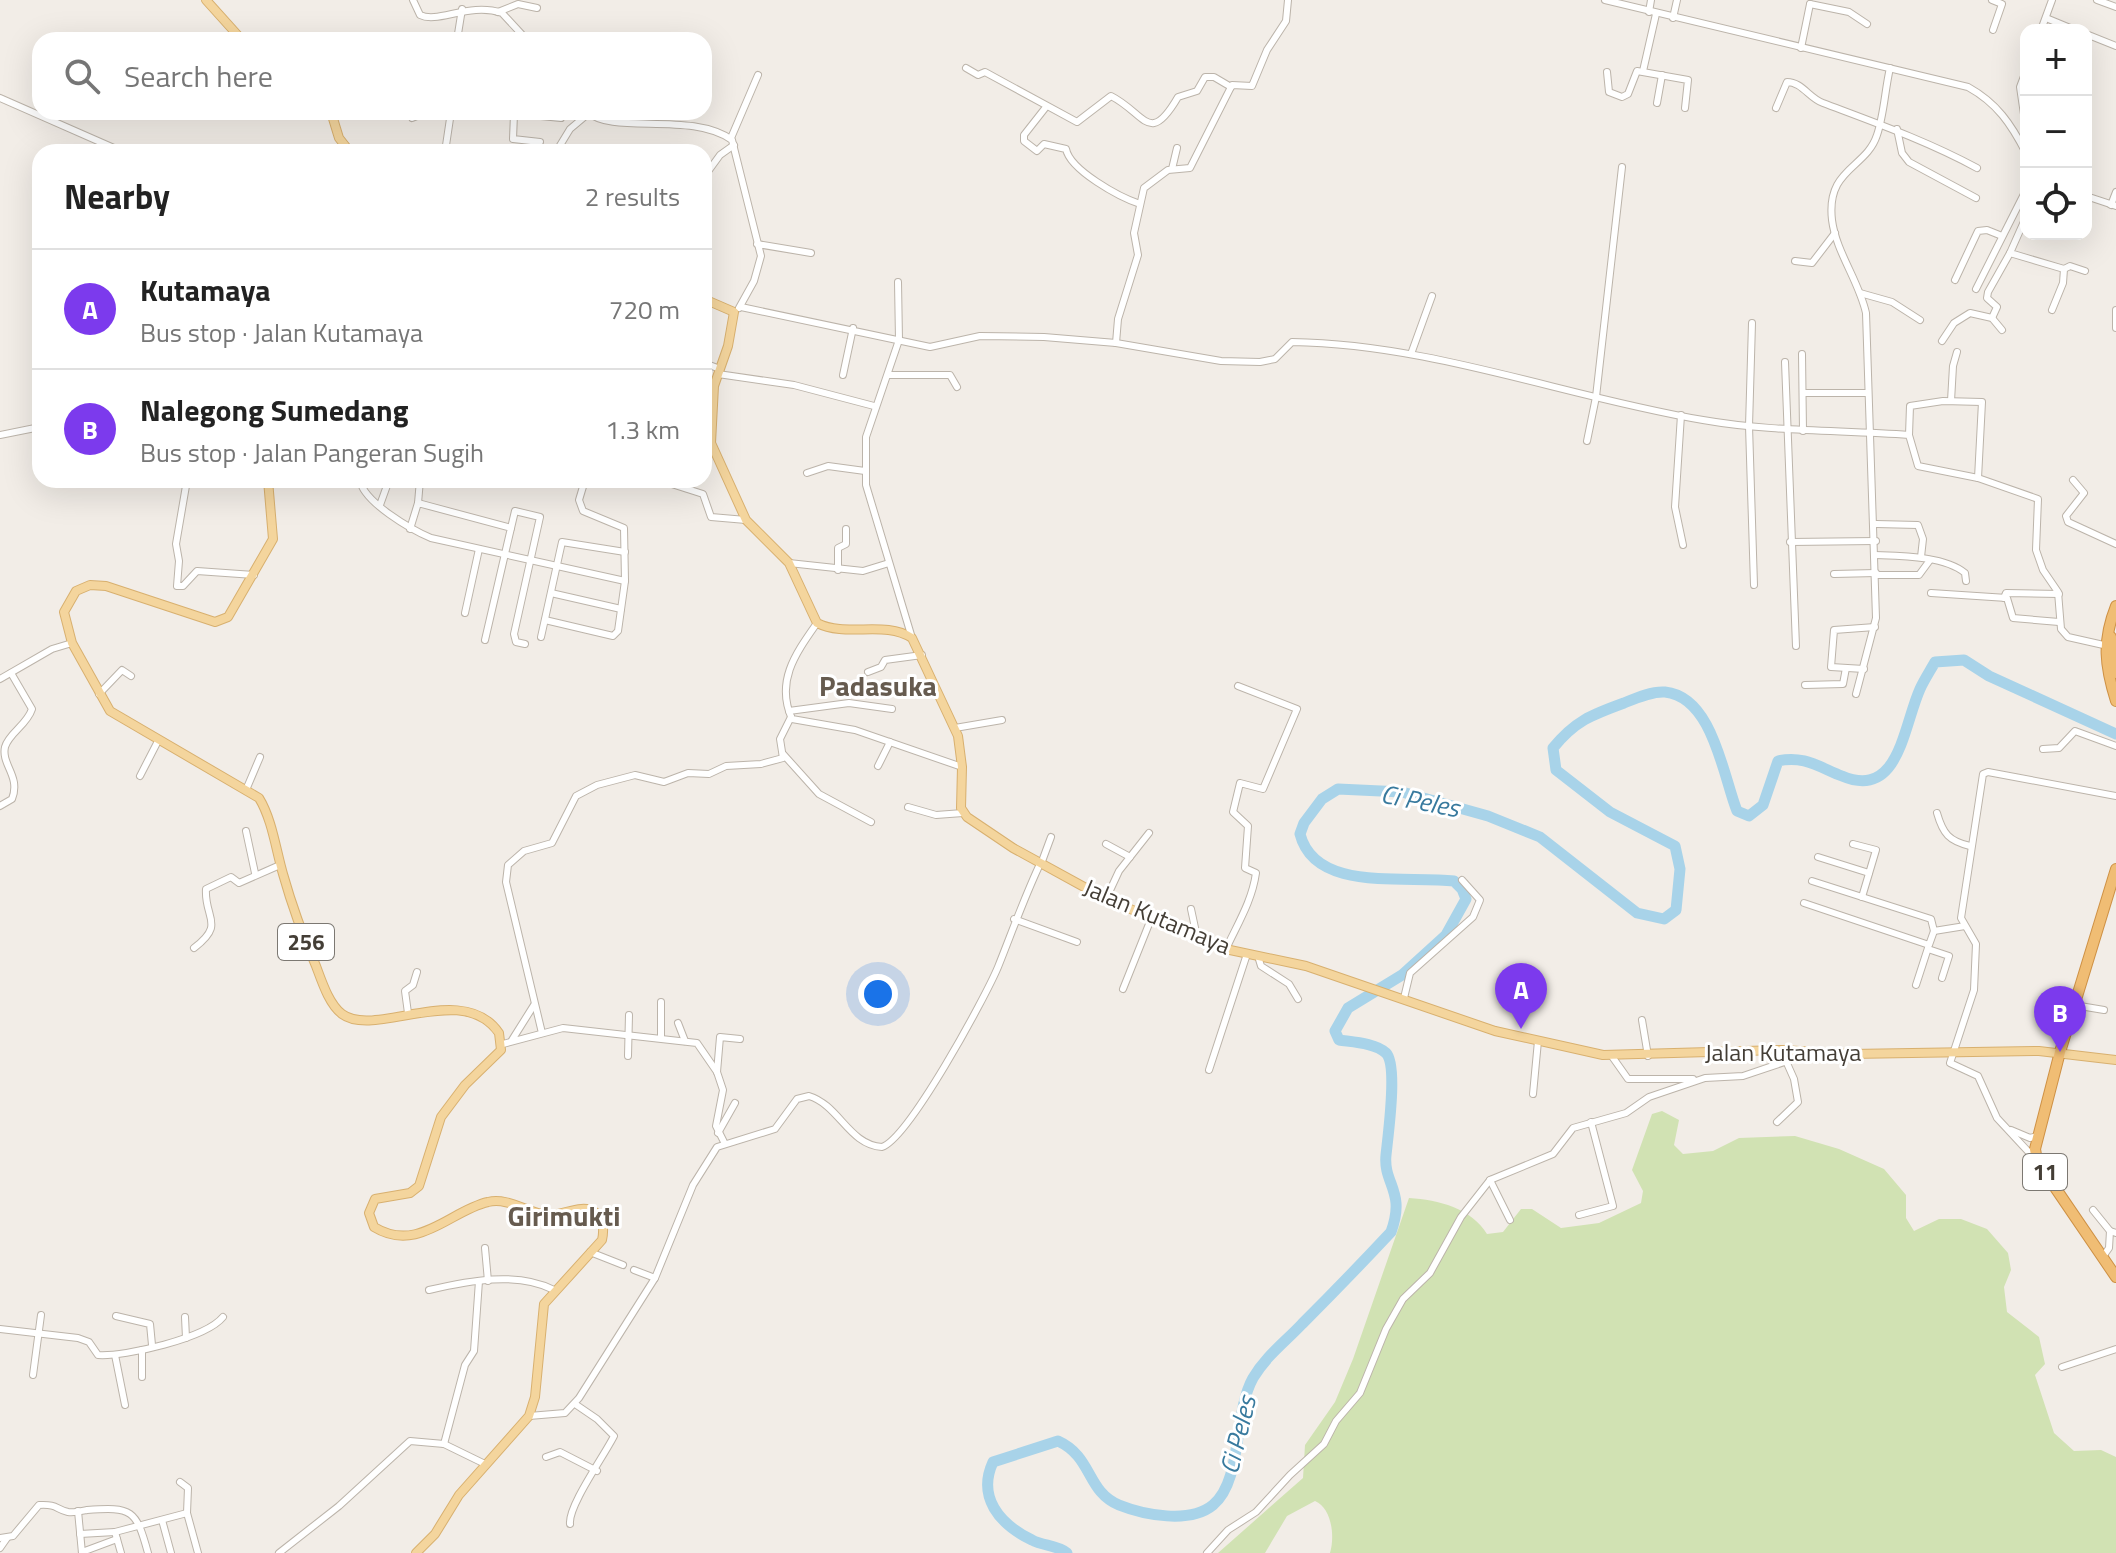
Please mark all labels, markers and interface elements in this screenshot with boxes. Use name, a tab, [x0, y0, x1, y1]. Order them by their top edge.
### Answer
map controls	[2020, 24, 2092, 240]
button: +	[2020, 24, 2092, 96]
search box	[32, 32, 712, 120]
text: Search here	[124, 53, 273, 99]
icon: search	[60, 54, 104, 98]
button: −	[2020, 96, 2092, 168]
button: locate	[2020, 168, 2092, 240]
text: Nearby	[64, 170, 170, 222]
text: 2 results	[585, 177, 680, 216]
text: Kutamaya	[140, 267, 271, 313]
text: A	[82, 290, 98, 329]
text: 720 m	[609, 290, 680, 329]
text: Bus stop · Jalan Kutamaya	[140, 313, 423, 352]
text: Nalegong Sumedang	[140, 387, 409, 433]
text: B	[82, 410, 98, 449]
text: 1.3 km	[605, 410, 680, 449]
text: Bus stop · Jalan Pangeran Sugih	[140, 433, 484, 472]
district label: Padasuka	[819, 664, 937, 707]
water label: Ci Peles	[1378, 774, 1464, 828]
street label: Jalan Kutamaya	[1078, 869, 1237, 963]
road number: 256	[278, 924, 334, 960]
pin: A	[1495, 963, 1547, 1029]
your location	[858, 974, 898, 1014]
pin: B	[2034, 986, 2086, 1052]
street label: Jalan Kutamaya	[1705, 1034, 1861, 1070]
road number: 11	[2023, 1154, 2067, 1190]
district label: Girimukti	[508, 1194, 620, 1237]
water label: Ci Peles	[1209, 1390, 1266, 1478]

